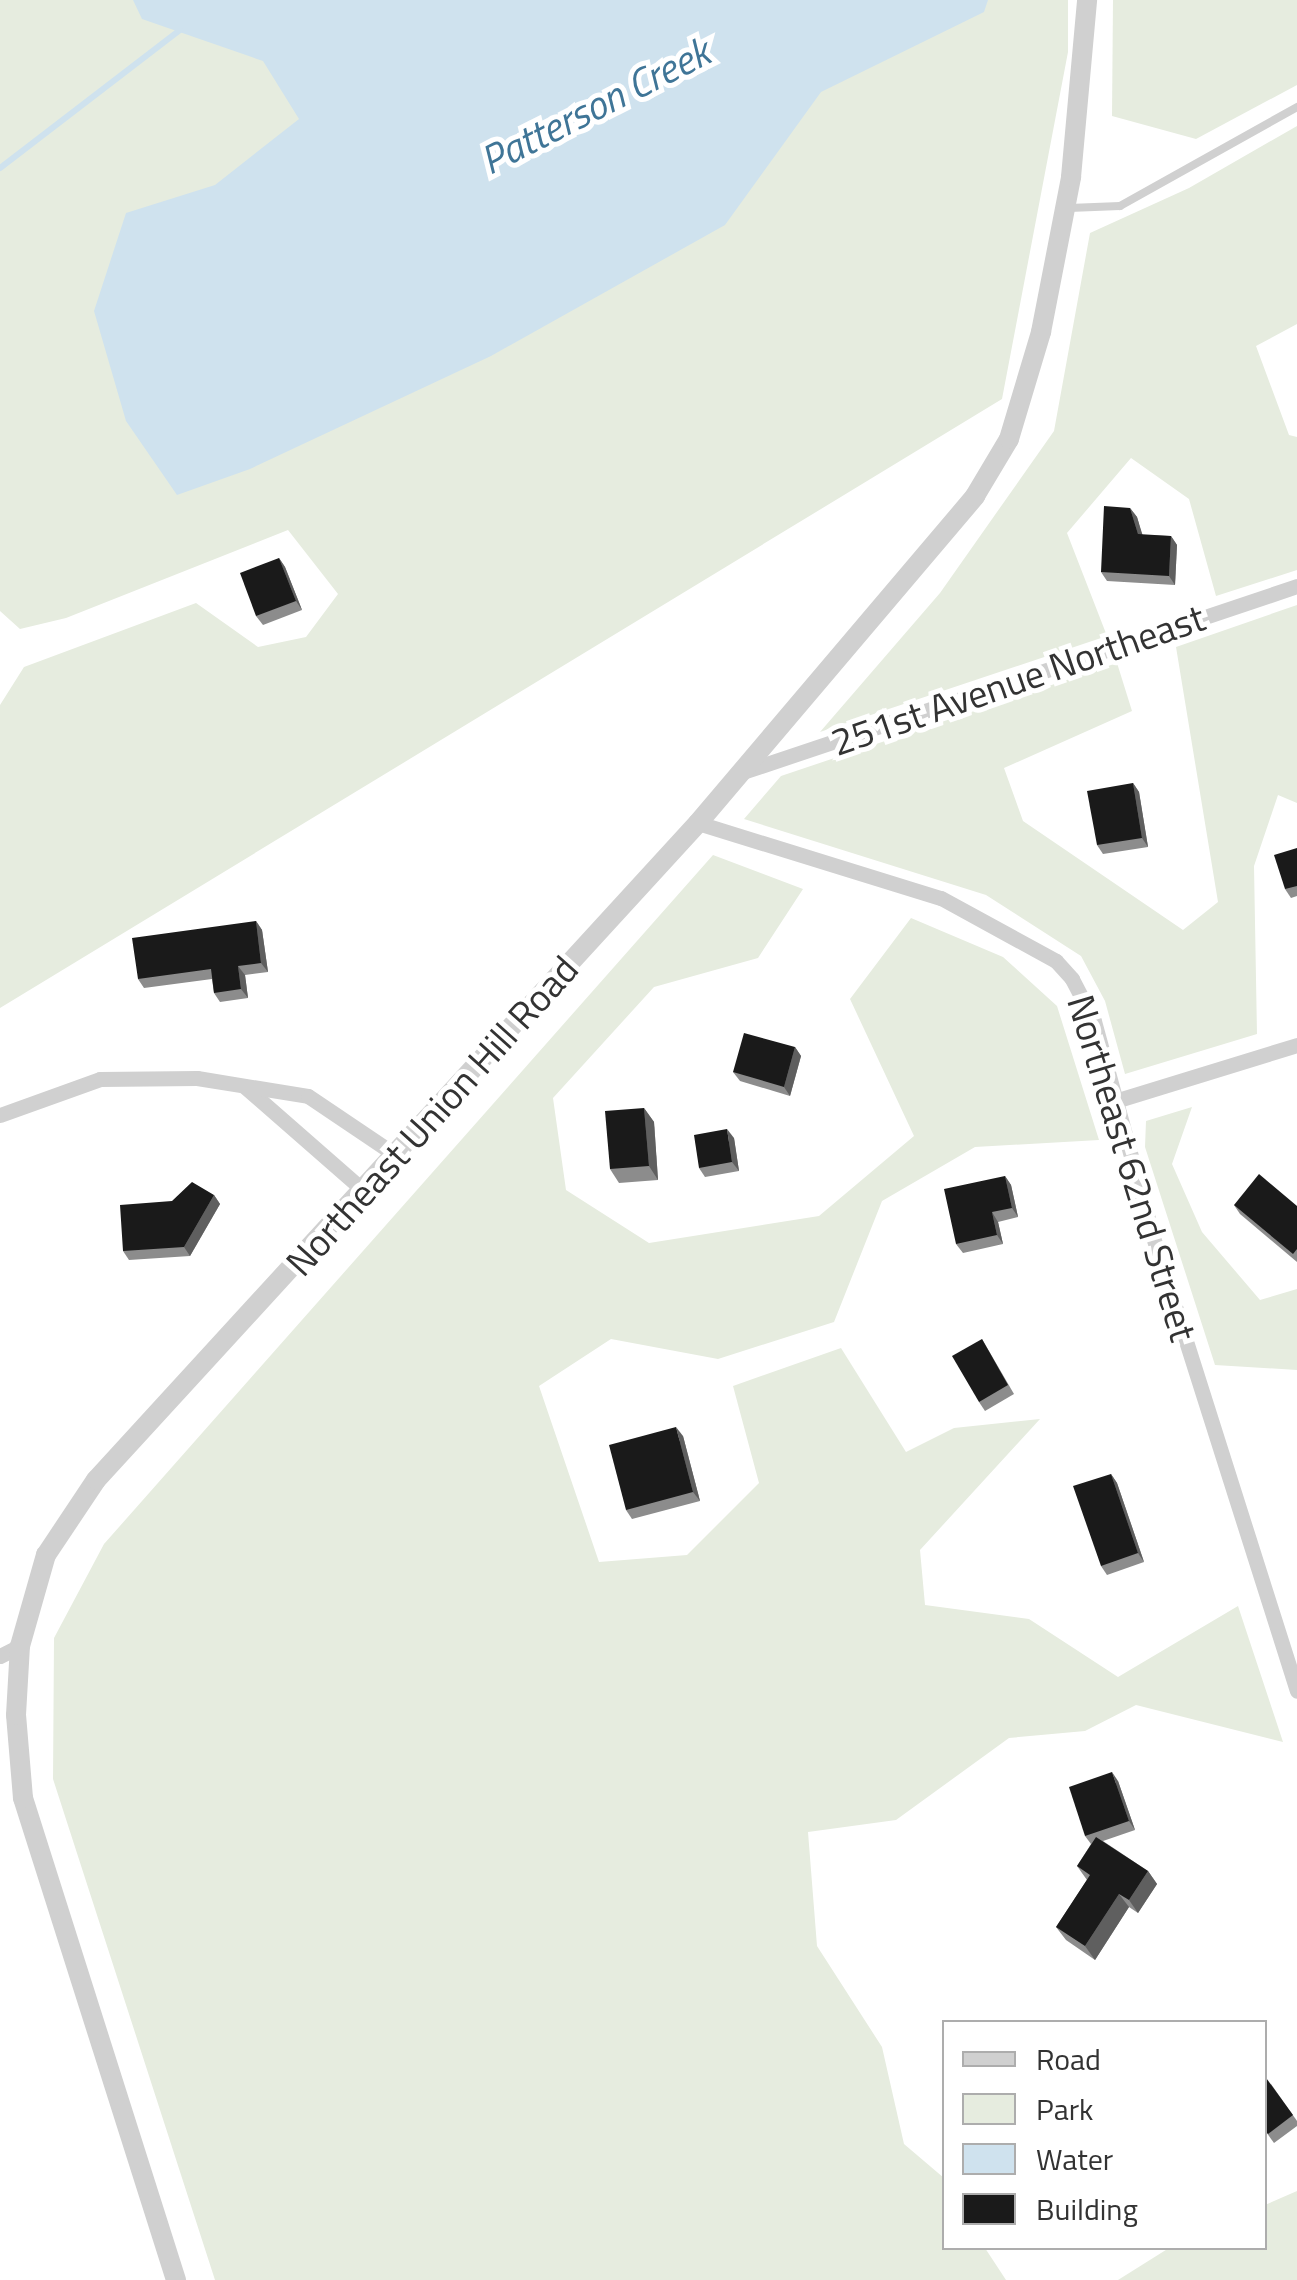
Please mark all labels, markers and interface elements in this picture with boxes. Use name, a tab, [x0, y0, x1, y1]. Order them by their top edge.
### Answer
water label: Patterson Creek	[472, 28, 718, 184]
street label: 251st Avenue Northeast	[825, 595, 1211, 765]
street label: Northeast Union Hill Road	[276, 947, 588, 1285]
street label: Northeast 62nd Street	[1058, 989, 1206, 1347]
legend	[942, 2020, 1267, 2250]
text: Road	[1036, 2036, 1101, 2082]
text: Park	[1036, 2086, 1093, 2132]
text: Water	[1036, 2136, 1113, 2182]
text: Building	[1036, 2186, 1138, 2232]

